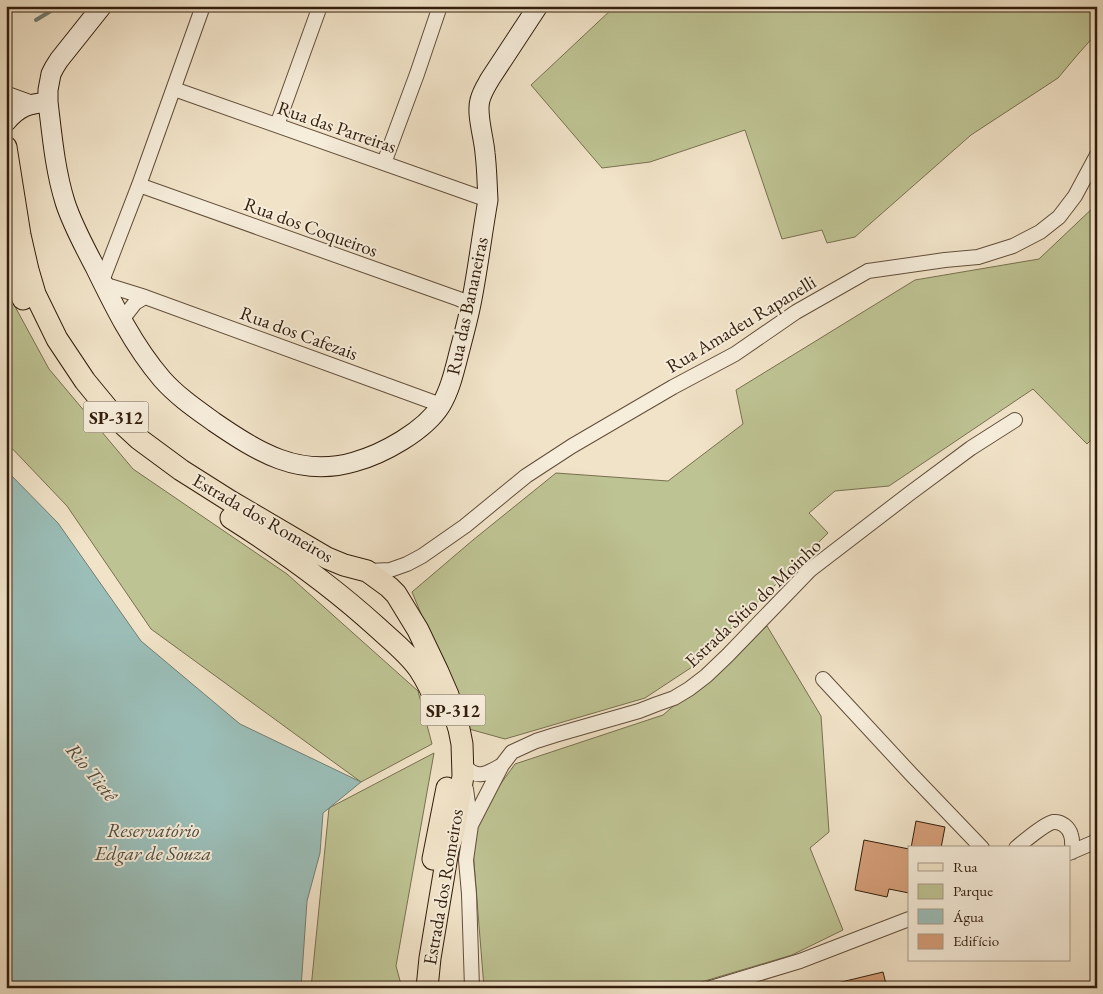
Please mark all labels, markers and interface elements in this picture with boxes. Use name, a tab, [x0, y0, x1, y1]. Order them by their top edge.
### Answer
street label: Rua das Parreiras	[274, 95, 400, 159]
street label: Rua dos Coqueiros	[241, 191, 381, 263]
street label: Rua das Bananeiras	[440, 235, 494, 377]
street label: Rua Amadeu Rapanelli	[661, 269, 821, 379]
street label: Rua dos Cafezais	[237, 300, 361, 366]
road number: SP-312	[84, 402, 148, 432]
street label: Estrada dos Romeiros	[188, 468, 338, 568]
street label: Estrada Sítio do Moinho	[679, 533, 827, 673]
road number: SP-312	[420, 694, 486, 726]
water label: Rio Tietê	[60, 737, 124, 808]
street label: Estrada dos Romeiros	[417, 807, 469, 967]
water label: Reservatório Edgar de Souza	[94, 817, 211, 866]
legend	[908, 846, 1070, 962]
text: Rua	[953, 857, 978, 876]
text: Parque	[953, 881, 993, 900]
text: Água	[952, 907, 984, 926]
text: Edifício	[953, 931, 999, 950]

